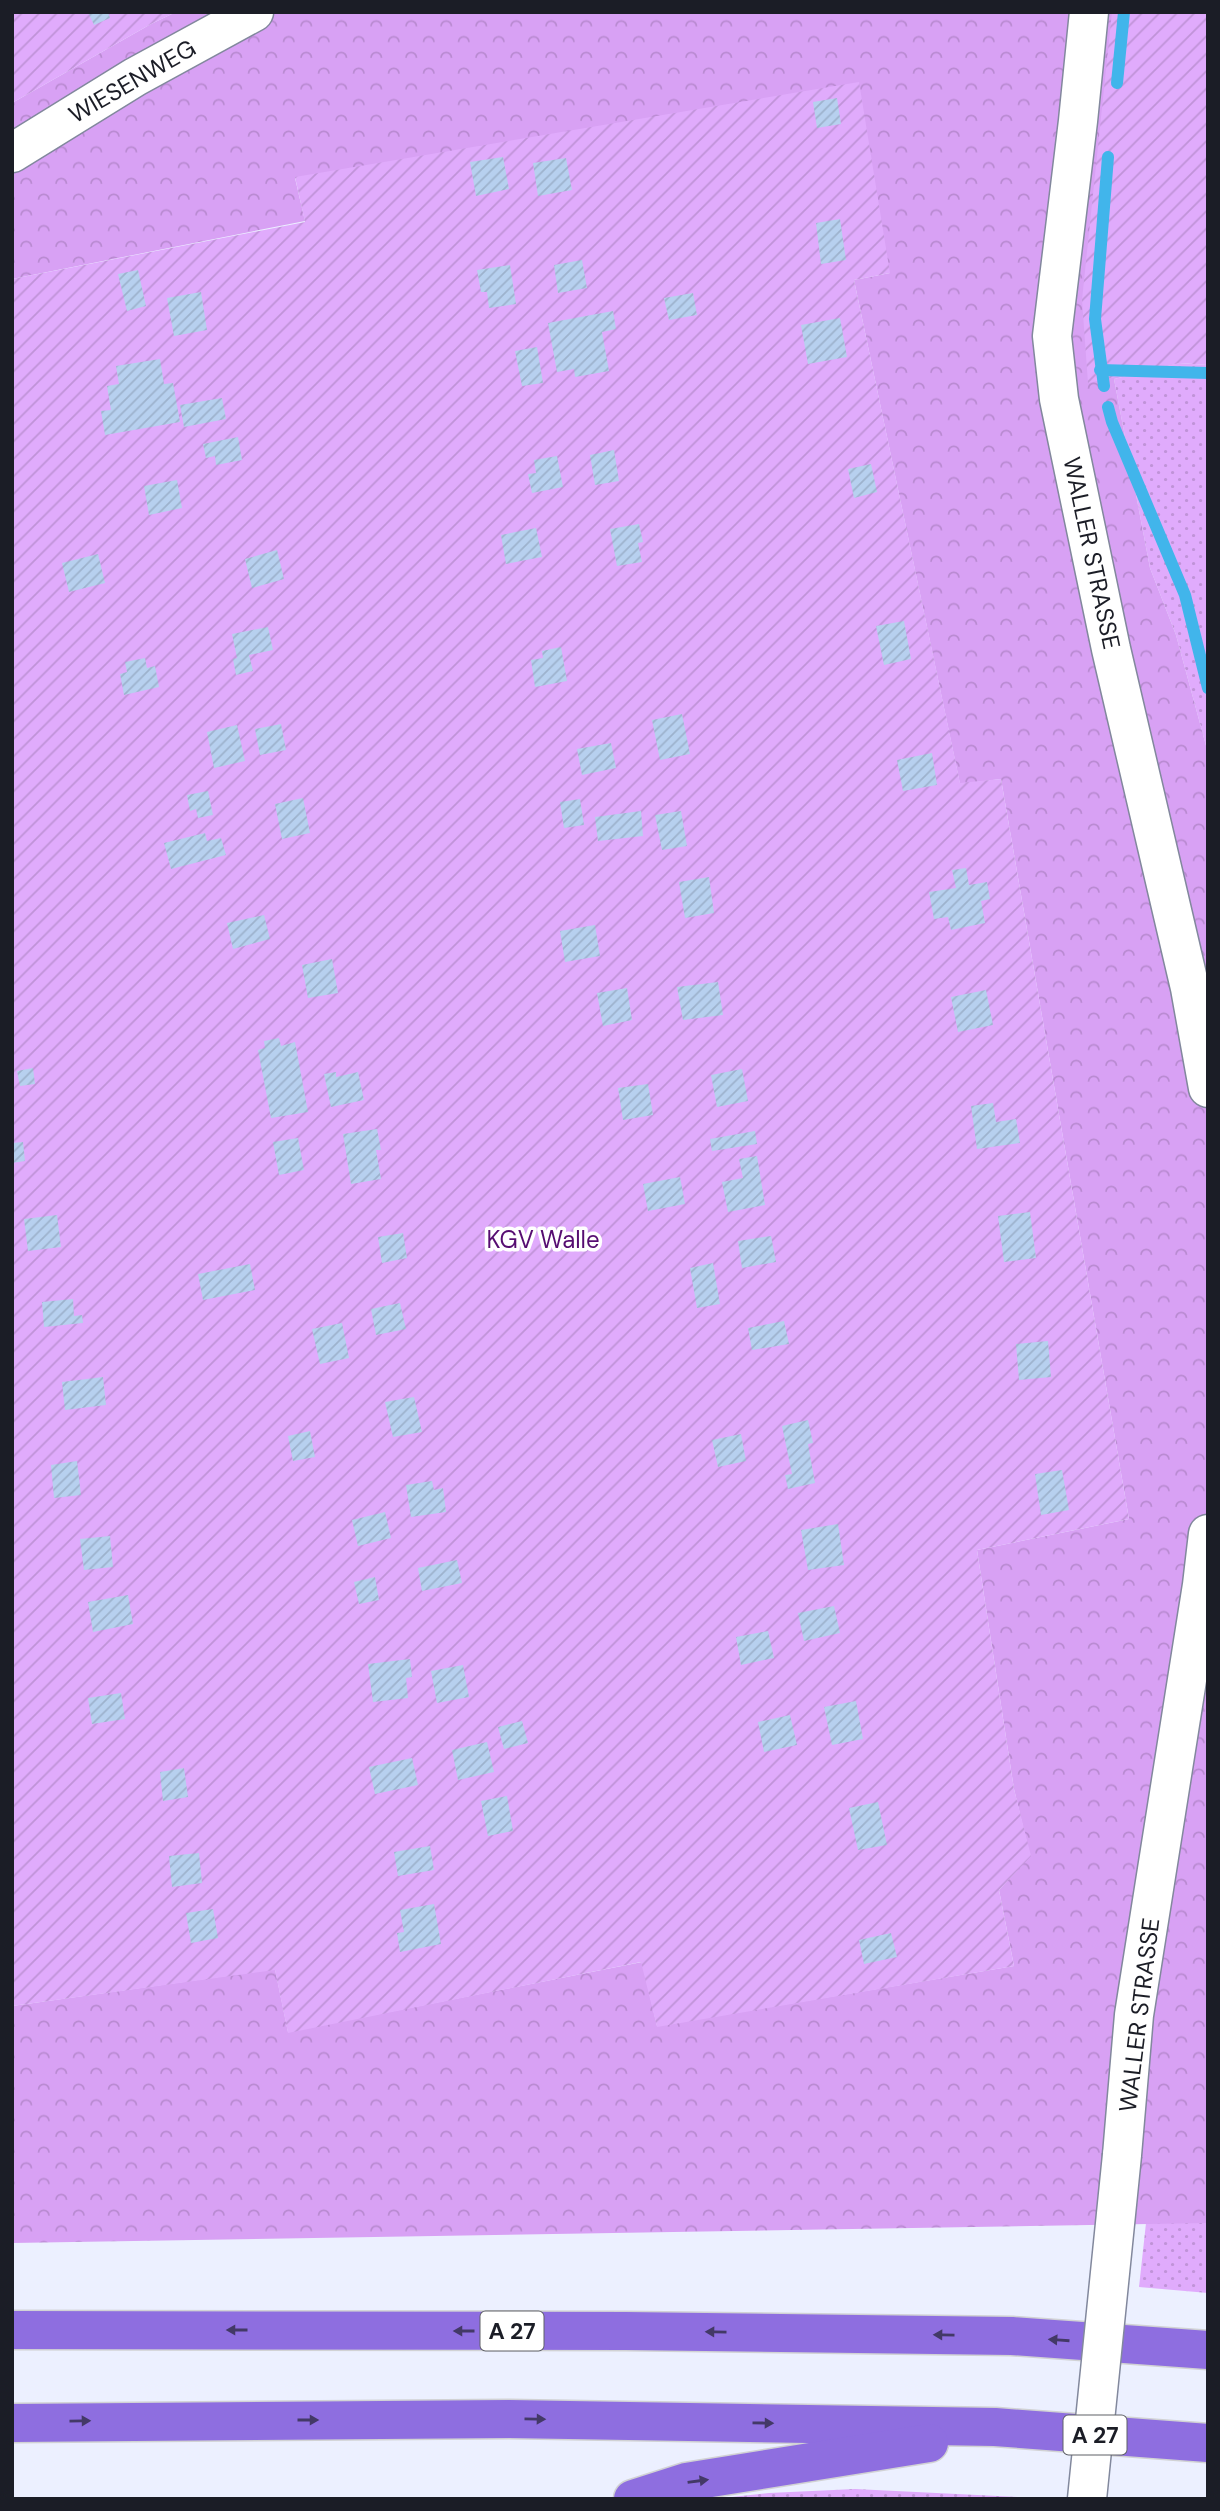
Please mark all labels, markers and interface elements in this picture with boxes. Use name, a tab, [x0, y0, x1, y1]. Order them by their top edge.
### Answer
street label: WIESENWEG	[63, 32, 201, 130]
street label: WALLER STRASSE	[1057, 454, 1127, 652]
park label: KGV Walle	[486, 1224, 600, 1255]
street label: WALLER STRASSE	[1112, 1916, 1166, 2114]
road number: A 27	[480, 2312, 544, 2350]
one-way arrow	[225, 2324, 247, 2336]
one-way arrow	[453, 2325, 475, 2337]
one-way arrow	[705, 2327, 727, 2338]
one-way arrow	[932, 2330, 954, 2341]
one-way arrow	[1048, 2334, 1070, 2345]
one-way arrow	[525, 2413, 547, 2425]
one-way arrow	[297, 2414, 319, 2426]
one-way arrow	[70, 2416, 92, 2427]
road number: A 27	[1064, 2416, 1126, 2454]
one-way arrow	[752, 2417, 774, 2429]
one-way arrow	[687, 2475, 709, 2486]

